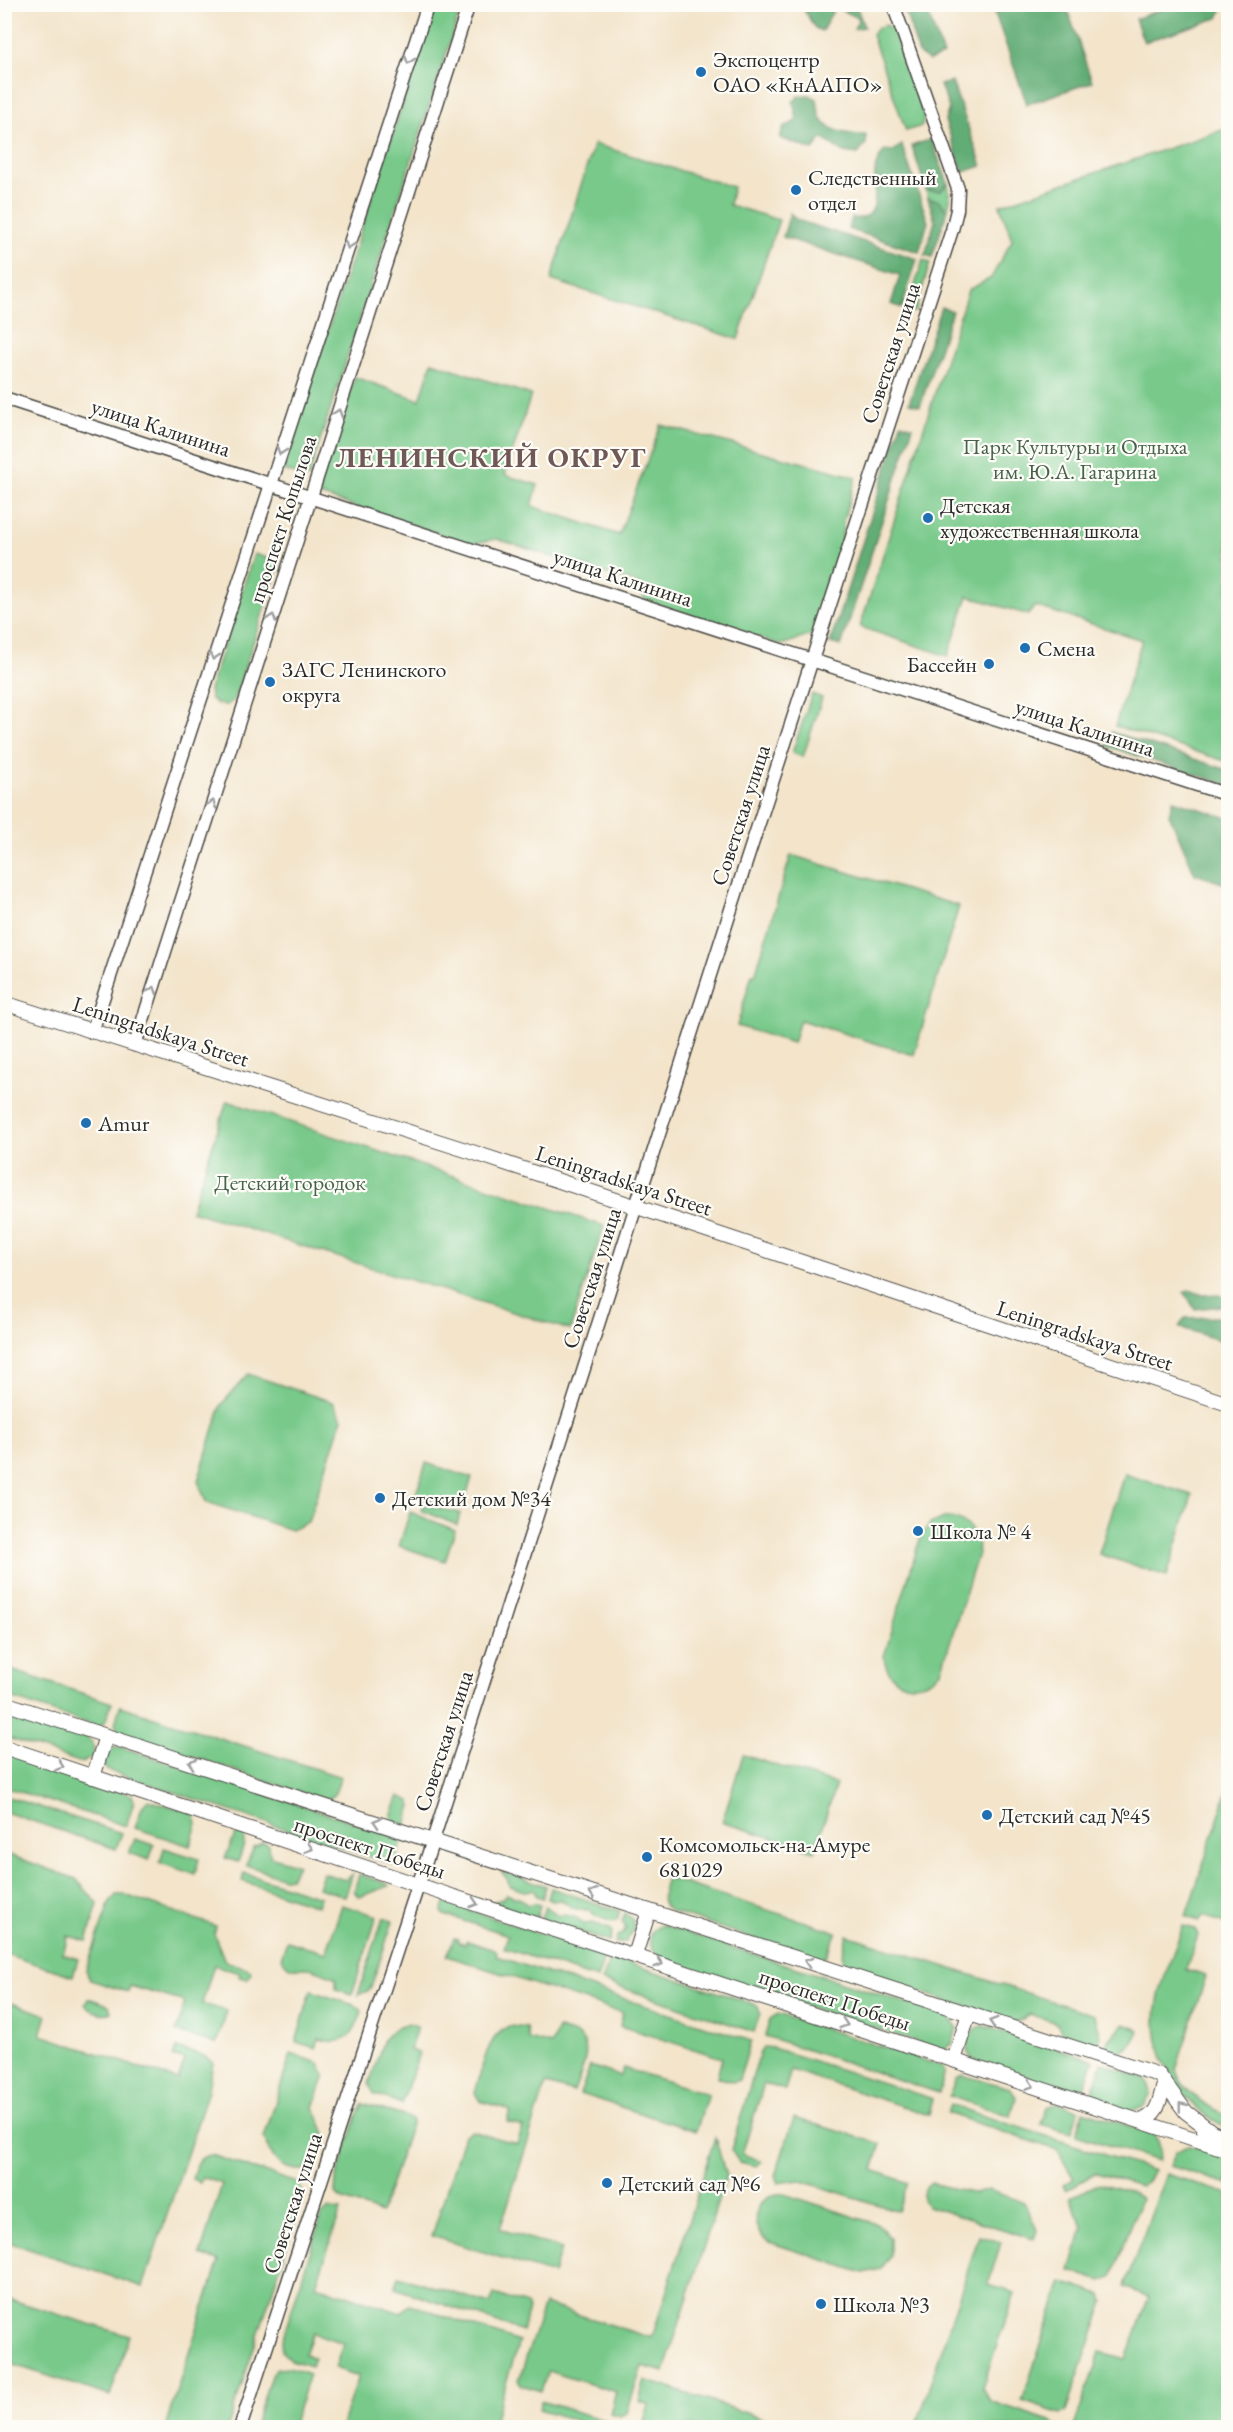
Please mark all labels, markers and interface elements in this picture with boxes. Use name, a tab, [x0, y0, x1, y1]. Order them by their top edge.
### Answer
place label: Экспоцентр ОАО «КнААПО»	[713, 45, 883, 99]
one-way arrow	[404, 54, 417, 65]
marker: Экспоцентр ОАО «КнААПО»	[694, 65, 708, 79]
place label: Следственный отдел	[808, 163, 937, 217]
marker: Следственный отдел	[789, 183, 803, 197]
one-way arrow	[343, 239, 356, 250]
street label: Советская улица	[854, 279, 927, 427]
street label: улица Калинина	[88, 391, 234, 464]
one-way arrow	[331, 408, 343, 419]
street label: проспект Копылова	[242, 431, 323, 607]
park label: Парк Культуры и Отдыха им. Ю.А. Гагарина	[962, 432, 1188, 486]
district label: ЛЕНИНСКИЙ ОКРУГ	[335, 439, 647, 475]
one-way arrow	[276, 445, 289, 456]
place label: Детская художественная школа	[940, 491, 1139, 545]
marker: Детская художественная школа	[921, 511, 935, 525]
street label: улица Калинина	[550, 541, 696, 614]
one-way arrow	[265, 613, 277, 624]
place label: Смена	[1037, 634, 1095, 663]
marker: Смена	[1018, 641, 1032, 655]
one-way arrow	[209, 650, 221, 661]
place label: Бассейн	[907, 650, 977, 679]
place label: ЗАГС Ленинского округа	[282, 655, 447, 709]
marker: Бассейн	[982, 657, 996, 671]
marker: ЗАГС Ленинского округа	[263, 675, 277, 689]
street label: улица Калинина	[1012, 691, 1158, 764]
street label: Советская улица	[704, 741, 777, 889]
one-way arrow	[205, 799, 218, 810]
one-way arrow	[146, 985, 158, 996]
street label: Leningradskaya Street	[69, 989, 253, 1074]
place label: Amur	[97, 1109, 150, 1138]
marker: Amur	[79, 1116, 93, 1130]
street label: Leningradskaya Street	[532, 1138, 716, 1223]
park label: Детский городок	[214, 1168, 366, 1197]
street label: Советская улица	[555, 1204, 628, 1352]
street label: Leningradskaya Street	[993, 1293, 1177, 1378]
place label: Детский дом №34	[392, 1484, 551, 1513]
marker: Детский дом №34	[373, 1491, 387, 1505]
place label: Школа № 4	[930, 1517, 1031, 1546]
marker: Школа № 4	[911, 1524, 925, 1538]
street label: Советская улица	[407, 1667, 480, 1815]
one-way arrow	[54, 1758, 65, 1771]
one-way arrow	[187, 1758, 198, 1771]
place label: Детский сад №45	[999, 1801, 1151, 1830]
marker: Детский сад №45	[980, 1808, 994, 1822]
street label: проспект Победы	[291, 1809, 449, 1886]
one-way arrow	[372, 1817, 383, 1830]
place label: Комсомольск-на-Амуре 681029	[659, 1830, 871, 1884]
one-way arrow	[303, 1841, 314, 1854]
marker: Комсомольск-на-Амуре 681029	[640, 1850, 654, 1864]
one-way arrow	[588, 1888, 599, 1900]
one-way arrow	[468, 1896, 479, 1908]
one-way arrow	[653, 1956, 664, 1969]
one-way arrow	[803, 1957, 814, 1969]
street label: проспект Победы	[756, 1961, 914, 2038]
one-way arrow	[988, 2016, 999, 2029]
one-way arrow	[838, 2017, 849, 2030]
one-way arrow	[1024, 2078, 1035, 2090]
one-way arrow	[1179, 2102, 1190, 2113]
street label: Советская улица	[256, 2129, 329, 2277]
place label: Детский сад №6	[619, 2169, 761, 2198]
marker: Детский сад №6	[600, 2176, 614, 2190]
place label: Школа №3	[833, 2290, 930, 2319]
marker: Школа №3	[814, 2297, 828, 2311]

